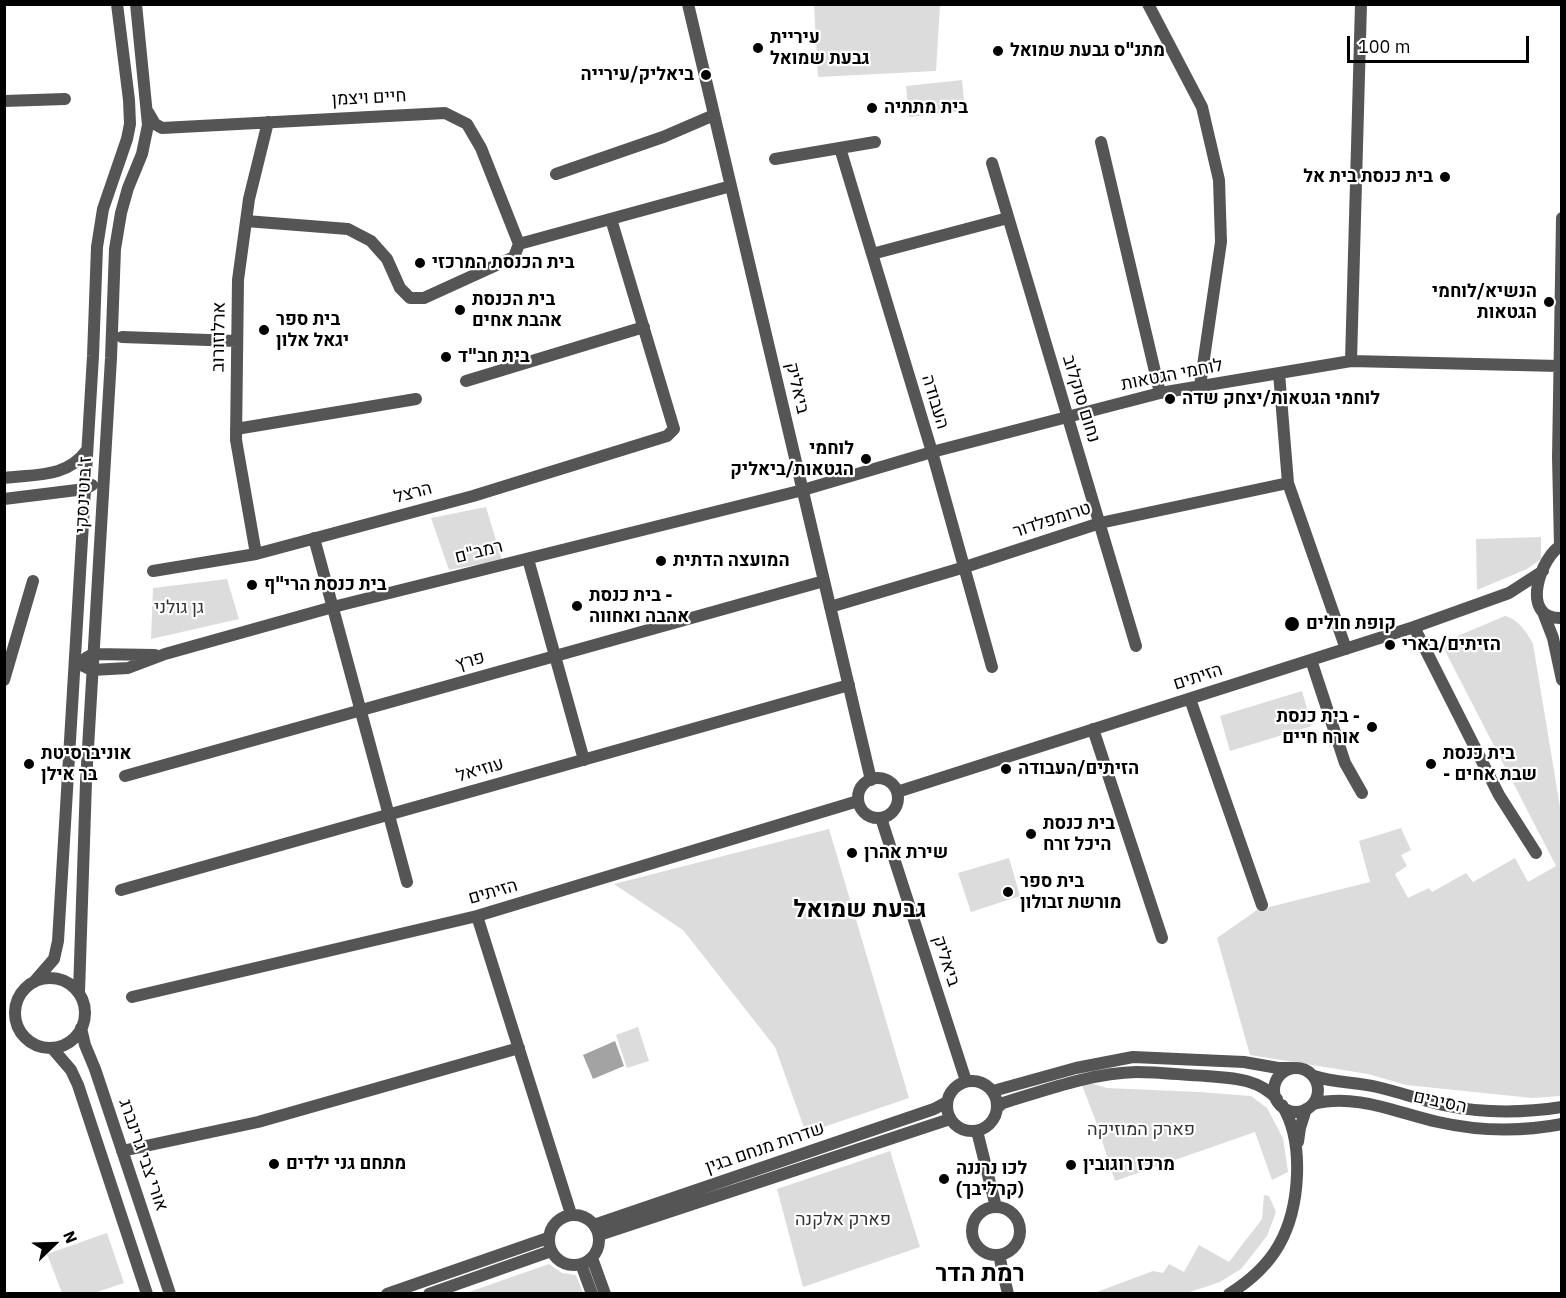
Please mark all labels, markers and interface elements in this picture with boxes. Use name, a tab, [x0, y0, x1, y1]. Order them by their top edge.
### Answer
scale bar	[1350, 24, 1532, 62]
place label: עיריית גבעת שמואל	[770, 27, 870, 70]
text: 100 m	[1358, 35, 1410, 58]
place label: מתנ"ס גבעת שמואל	[1010, 40, 1165, 62]
marker: עיריית גבעת שמואל	[751, 41, 765, 55]
marker: מתנ"ס גבעת שמואל	[991, 44, 1005, 58]
place label: ביאליק/עירייה	[581, 64, 694, 86]
marker: ביאליק/עירייה	[699, 68, 713, 82]
street label: חיים ויצמן	[331, 85, 407, 111]
place label: בית מתתיה	[884, 97, 968, 119]
marker: בית מתתיה	[865, 101, 879, 115]
place label: בית כנסת בית אל	[1303, 166, 1433, 188]
marker: בית כנסת בית אל	[1438, 170, 1452, 184]
place label: בית הכנסת המרכזי	[432, 252, 574, 274]
marker: בית הכנסת המרכזי	[413, 256, 427, 270]
place label: הנשיא/לוחמי הגטאות	[1432, 281, 1537, 324]
place label: בית הכנסת אהבת אחים	[472, 289, 562, 332]
marker: הנשיא/לוחמי הגטאות	[1542, 295, 1556, 309]
street label: ארלוזורוב	[208, 302, 230, 372]
marker: בית הכנסת אהבת אחים	[453, 303, 467, 317]
place label: בית ספר יגאל אלון	[276, 309, 349, 352]
marker: בית ספר יגאל אלון	[257, 323, 271, 337]
place label: בית חב"ד	[458, 346, 530, 368]
marker: בית חב"ד	[439, 350, 453, 364]
street label: נחום סוקלוב	[1057, 353, 1105, 445]
street label: לוחמי הגטאות	[1119, 355, 1225, 395]
street label: ביאליק	[781, 360, 813, 416]
street label: העבודה	[917, 372, 953, 432]
place label: לוחמי הגטאות/יצחק שדה	[1182, 388, 1380, 410]
marker: לוחמי הגטאות/יצחק שדה	[1163, 392, 1177, 406]
place label: לוחמי הגטאות/ביאליק	[730, 438, 854, 480]
marker: לוחמי הגטאות/ביאליק	[859, 452, 873, 466]
street label: ז'בוטינסקי	[71, 456, 97, 534]
street label: הרצל	[392, 478, 434, 508]
street label: טרומפלדור	[1010, 497, 1094, 543]
street label: רמב"ם	[453, 536, 505, 568]
place label: המועצה הדתית	[673, 550, 790, 572]
marker: המועצה הדתית	[654, 554, 668, 568]
place label: בית כנסת הרי"ף	[264, 574, 387, 596]
marker: בית כנסת הרי"ף	[245, 578, 259, 592]
place label: בית כנסת - אהבה ואחווה	[589, 585, 689, 628]
park label: גן גולני	[154, 597, 204, 619]
marker: בית כנסת - אהבה ואחווה	[570, 599, 584, 613]
place label: קופת חולים	[1306, 613, 1396, 635]
marker: קופת חולים	[1283, 615, 1301, 633]
place label: הזיתים/בארי	[1402, 634, 1501, 656]
marker: הזיתים/בארי	[1383, 638, 1397, 652]
street label: פרץ	[453, 647, 487, 675]
street label: הזיתים	[1171, 659, 1225, 695]
place label: בית כנסת - אורח חיים	[1276, 706, 1360, 748]
marker: בית כנסת - אורח חיים	[1365, 720, 1379, 734]
place label: אוניברסיטת בר אילן	[41, 743, 132, 786]
place label: בית כנסת - שבת אחים	[1443, 743, 1537, 786]
street label: עוזיאל	[454, 753, 506, 787]
marker: אוניברסיטת בר אילן	[22, 757, 36, 771]
marker: בית כנסת - שבת אחים	[1424, 757, 1438, 771]
place label: הזיתים/העבודה	[1018, 758, 1139, 780]
marker: הזיתים/העבודה	[999, 762, 1013, 776]
place label: בית כנסת היכל זרח	[1043, 813, 1115, 856]
marker: בית כנסת היכל זרח	[1024, 827, 1038, 841]
place label: שירת אהרן	[864, 842, 948, 864]
marker: שירת אהרן	[845, 846, 859, 860]
place label: בית ספר מורשת זבולון	[1020, 871, 1122, 914]
street label: הזיתים	[466, 875, 520, 909]
marker: בית ספר מורשת זבולון	[1001, 885, 1015, 899]
district label: גבעת שמואל	[794, 896, 926, 924]
street label: ביאליק	[928, 933, 964, 989]
street label: הסיבים	[1411, 1086, 1469, 1118]
street label: אורי צבי גרינברג	[114, 1096, 172, 1214]
street label: שדרות מנחם בגין	[702, 1117, 828, 1179]
park label: פארק המוזיקה	[1087, 1119, 1195, 1141]
place label: מתחם גני ילדים	[286, 1153, 406, 1175]
place label: מרכז רוגובין	[1083, 1154, 1175, 1176]
marker: מתחם גני ילדים	[267, 1157, 281, 1171]
place label: לכו נרננה (קרליבך)	[956, 1158, 1027, 1200]
marker: מרכז רוגובין	[1064, 1158, 1078, 1172]
marker: לכו נרננה (קרליבך)	[937, 1172, 951, 1186]
park label: פארק אלקנה	[795, 1209, 891, 1231]
north arrow	[24, 1214, 84, 1274]
text: N	[59, 1228, 82, 1246]
district label: רמת הדר	[935, 1260, 1025, 1288]

